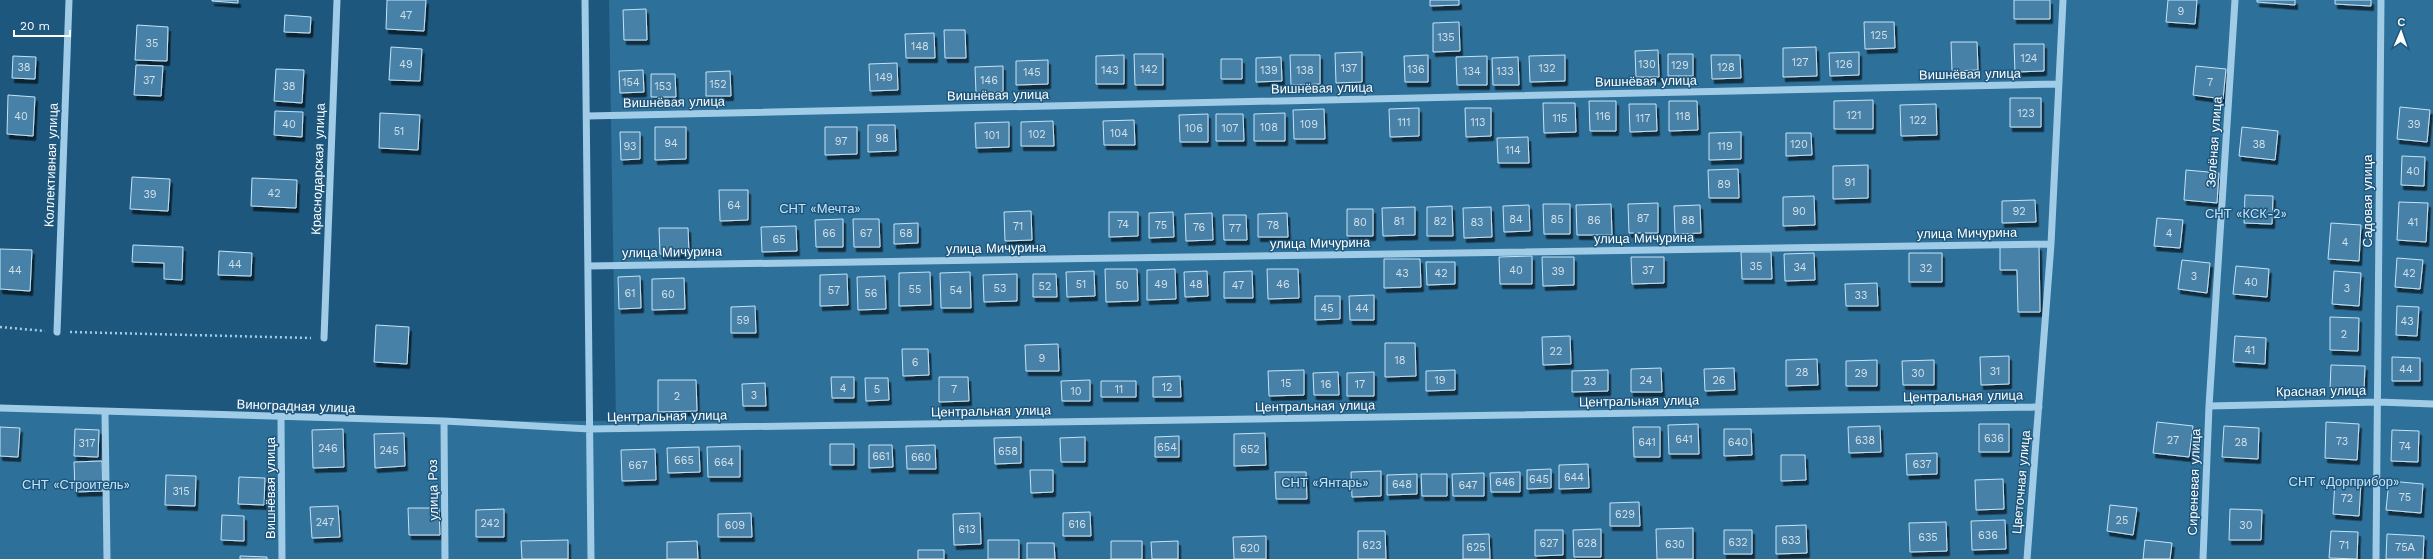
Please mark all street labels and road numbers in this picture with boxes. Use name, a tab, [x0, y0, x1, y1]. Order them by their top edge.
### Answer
street label: Вишнёвая улица	[1919, 66, 2022, 82]
street label: Вишнёвая улица	[1595, 73, 1698, 89]
street label: Вишнёвая улица	[1271, 80, 1374, 96]
street label: Вишнёвая улица	[947, 87, 1050, 103]
street label: Вишнёвая улица	[623, 94, 726, 110]
street label: Зелёная улица	[2203, 95, 2225, 188]
street label: Коллективная улица	[41, 102, 61, 227]
street label: Краснодарская улица	[308, 102, 328, 235]
street label: Садовая улица	[2360, 154, 2375, 247]
street label: улица Мичурина	[1917, 225, 2018, 241]
street label: улица Мичурина	[1594, 230, 1695, 246]
street label: улица Мичурина	[1270, 235, 1371, 251]
street label: улица Мичурина	[946, 240, 1047, 256]
street label: улица Мичурина	[622, 244, 723, 260]
street label: Красная улица	[2276, 383, 2367, 399]
street label: Центральная улица	[1903, 387, 2024, 405]
street label: Центральная улица	[1579, 392, 1700, 410]
street label: Виноградная улица	[236, 396, 356, 416]
street label: Центральная улица	[1255, 397, 1376, 415]
street label: Центральная улица	[931, 402, 1052, 420]
street label: Центральная улица	[607, 407, 728, 425]
street label: Сиреневая улица	[2185, 428, 2203, 536]
street label: Цветочная улица	[2009, 429, 2033, 535]
street label: Вишнёвая улица	[263, 436, 278, 539]
street label: улица Роз	[425, 459, 441, 521]

